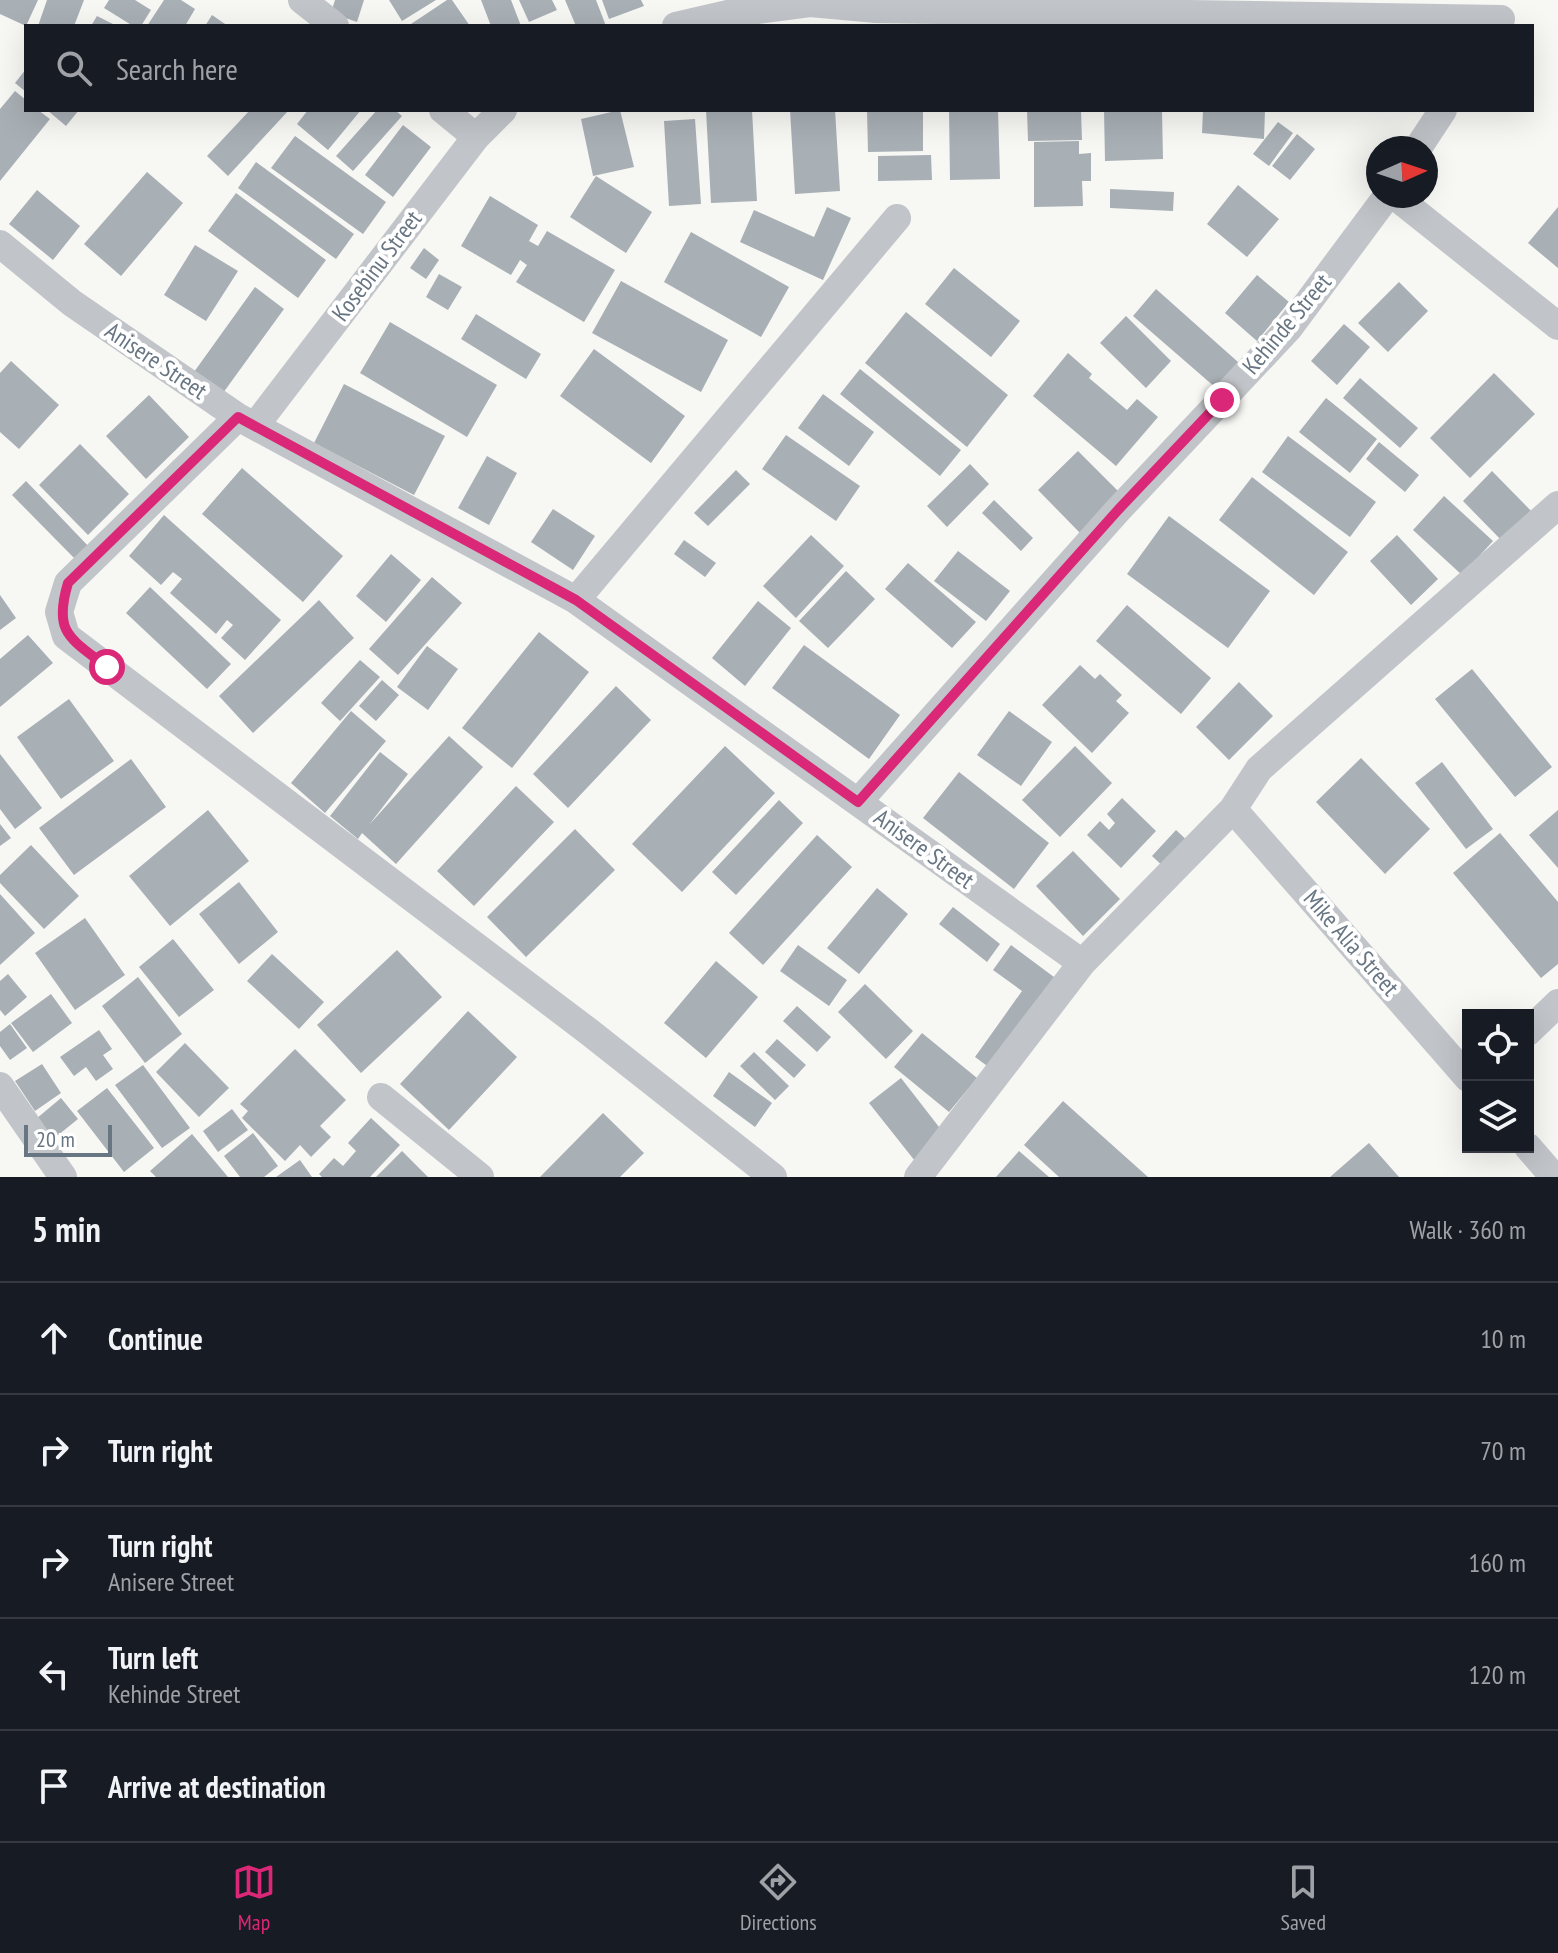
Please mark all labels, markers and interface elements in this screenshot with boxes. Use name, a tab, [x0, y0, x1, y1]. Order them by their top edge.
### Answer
search box	[24, 24, 1534, 112]
icon: search	[52, 46, 96, 90]
text: Search here	[116, 49, 238, 88]
north arrow	[1366, 136, 1438, 208]
street label: Kosebinu Street	[325, 204, 429, 327]
street label: Kehinde Street	[1235, 267, 1338, 380]
street label: Anisere Street	[99, 315, 214, 406]
route end	[1204, 382, 1240, 418]
route start	[89, 649, 125, 685]
street label: Anisere Street	[868, 802, 981, 896]
street label: Mike Alia Street	[1297, 883, 1406, 1002]
map controls	[1462, 1009, 1534, 1153]
button: locate	[1462, 1009, 1534, 1081]
button: layers	[1462, 1081, 1534, 1153]
scale bar	[24, 1121, 112, 1157]
text: 20 m	[36, 1125, 75, 1153]
text: 5 min	[32, 1207, 101, 1251]
text: Walk · 360 m	[1409, 1213, 1526, 1246]
icon: ahead	[32, 1316, 76, 1360]
text: Continue	[108, 1319, 203, 1358]
text: 10 m	[1480, 1322, 1526, 1355]
icon: right	[32, 1428, 76, 1472]
text: Turn right	[108, 1431, 212, 1470]
text: 70 m	[1480, 1434, 1526, 1467]
text: Turn right	[108, 1526, 212, 1565]
icon: right	[32, 1540, 76, 1584]
text: 160 m	[1468, 1546, 1526, 1579]
text: Anisere Street	[108, 1565, 234, 1598]
text: Turn left	[108, 1638, 198, 1677]
icon: left	[32, 1652, 76, 1696]
text: 120 m	[1468, 1658, 1526, 1691]
text: Kehinde Street	[108, 1677, 240, 1710]
icon: arrive	[32, 1764, 76, 1808]
text: Arrive at destination	[108, 1767, 326, 1806]
tab: Map	[232, 1860, 276, 1936]
tab: Directions	[740, 1860, 817, 1936]
tab: Saved	[1281, 1860, 1326, 1936]

